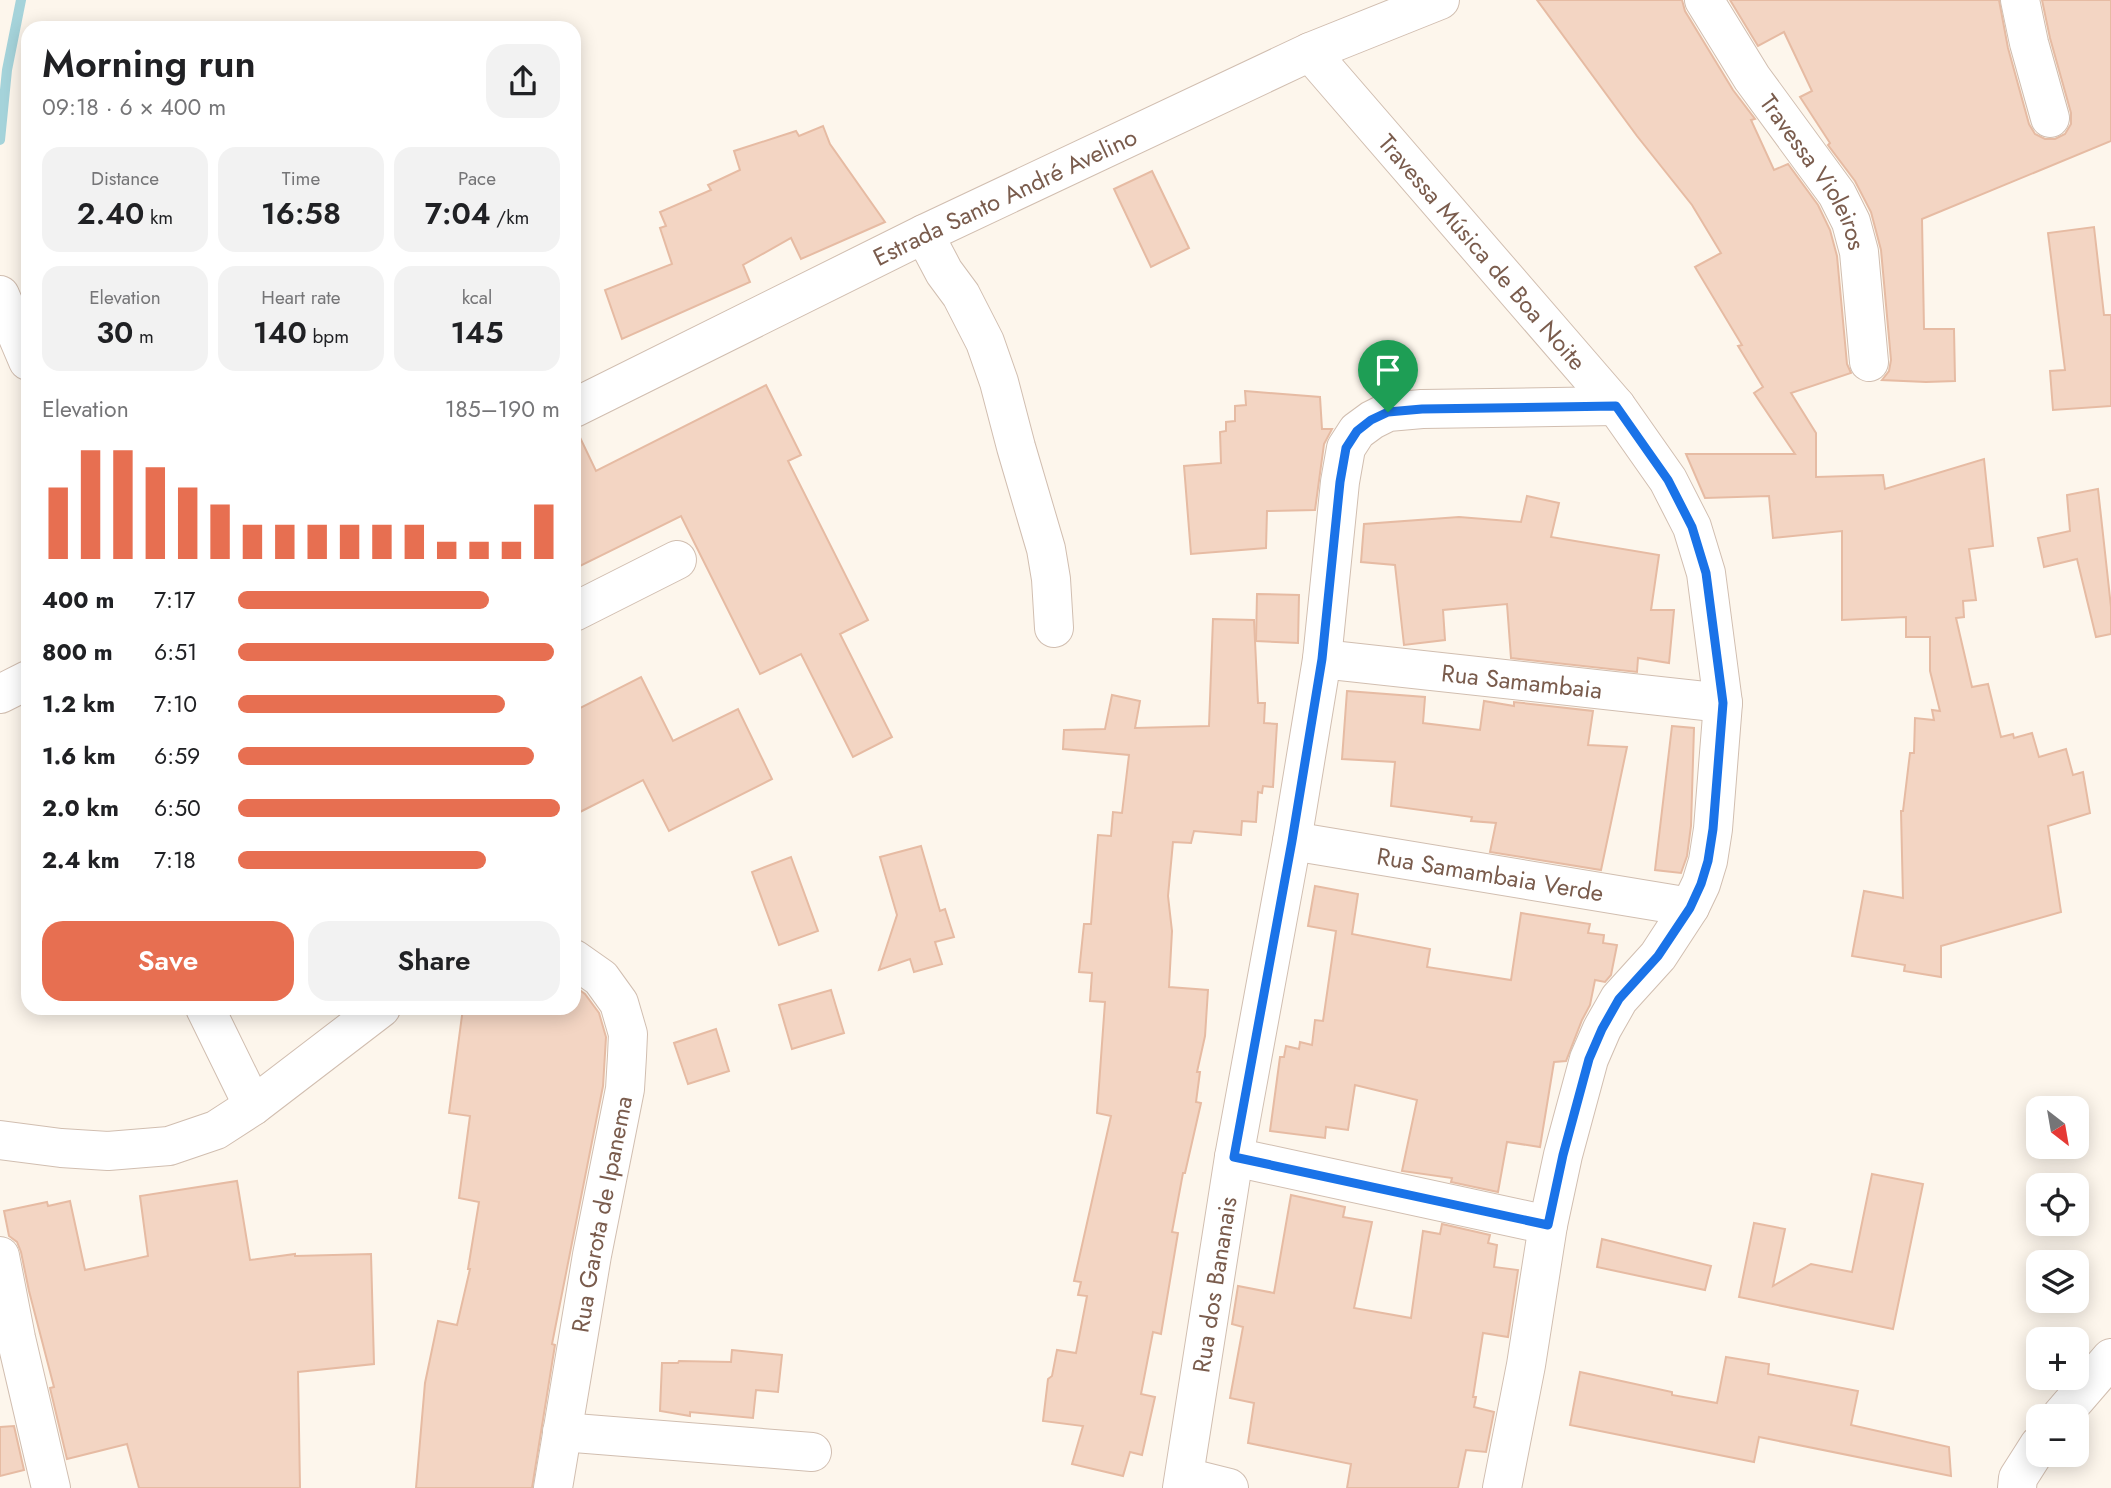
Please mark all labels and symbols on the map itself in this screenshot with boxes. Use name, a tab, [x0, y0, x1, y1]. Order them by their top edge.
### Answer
street label: Travessa Violeiros	[1752, 87, 1875, 254]
street label: Estrada Santo André Avelino	[867, 119, 1143, 274]
street label: Travessa Música de Boa Noite	[1370, 126, 1595, 378]
pin	[1358, 340, 1418, 412]
street label: Rua Samambaia	[1440, 655, 1604, 707]
street label: Rua Samambaia Verde	[1374, 838, 1606, 910]
street label: Rua Garota de Ipanema	[562, 1093, 641, 1335]
north arrow	[2026, 1096, 2090, 1158]
street label: Rua dos Bananais	[1183, 1194, 1245, 1375]

